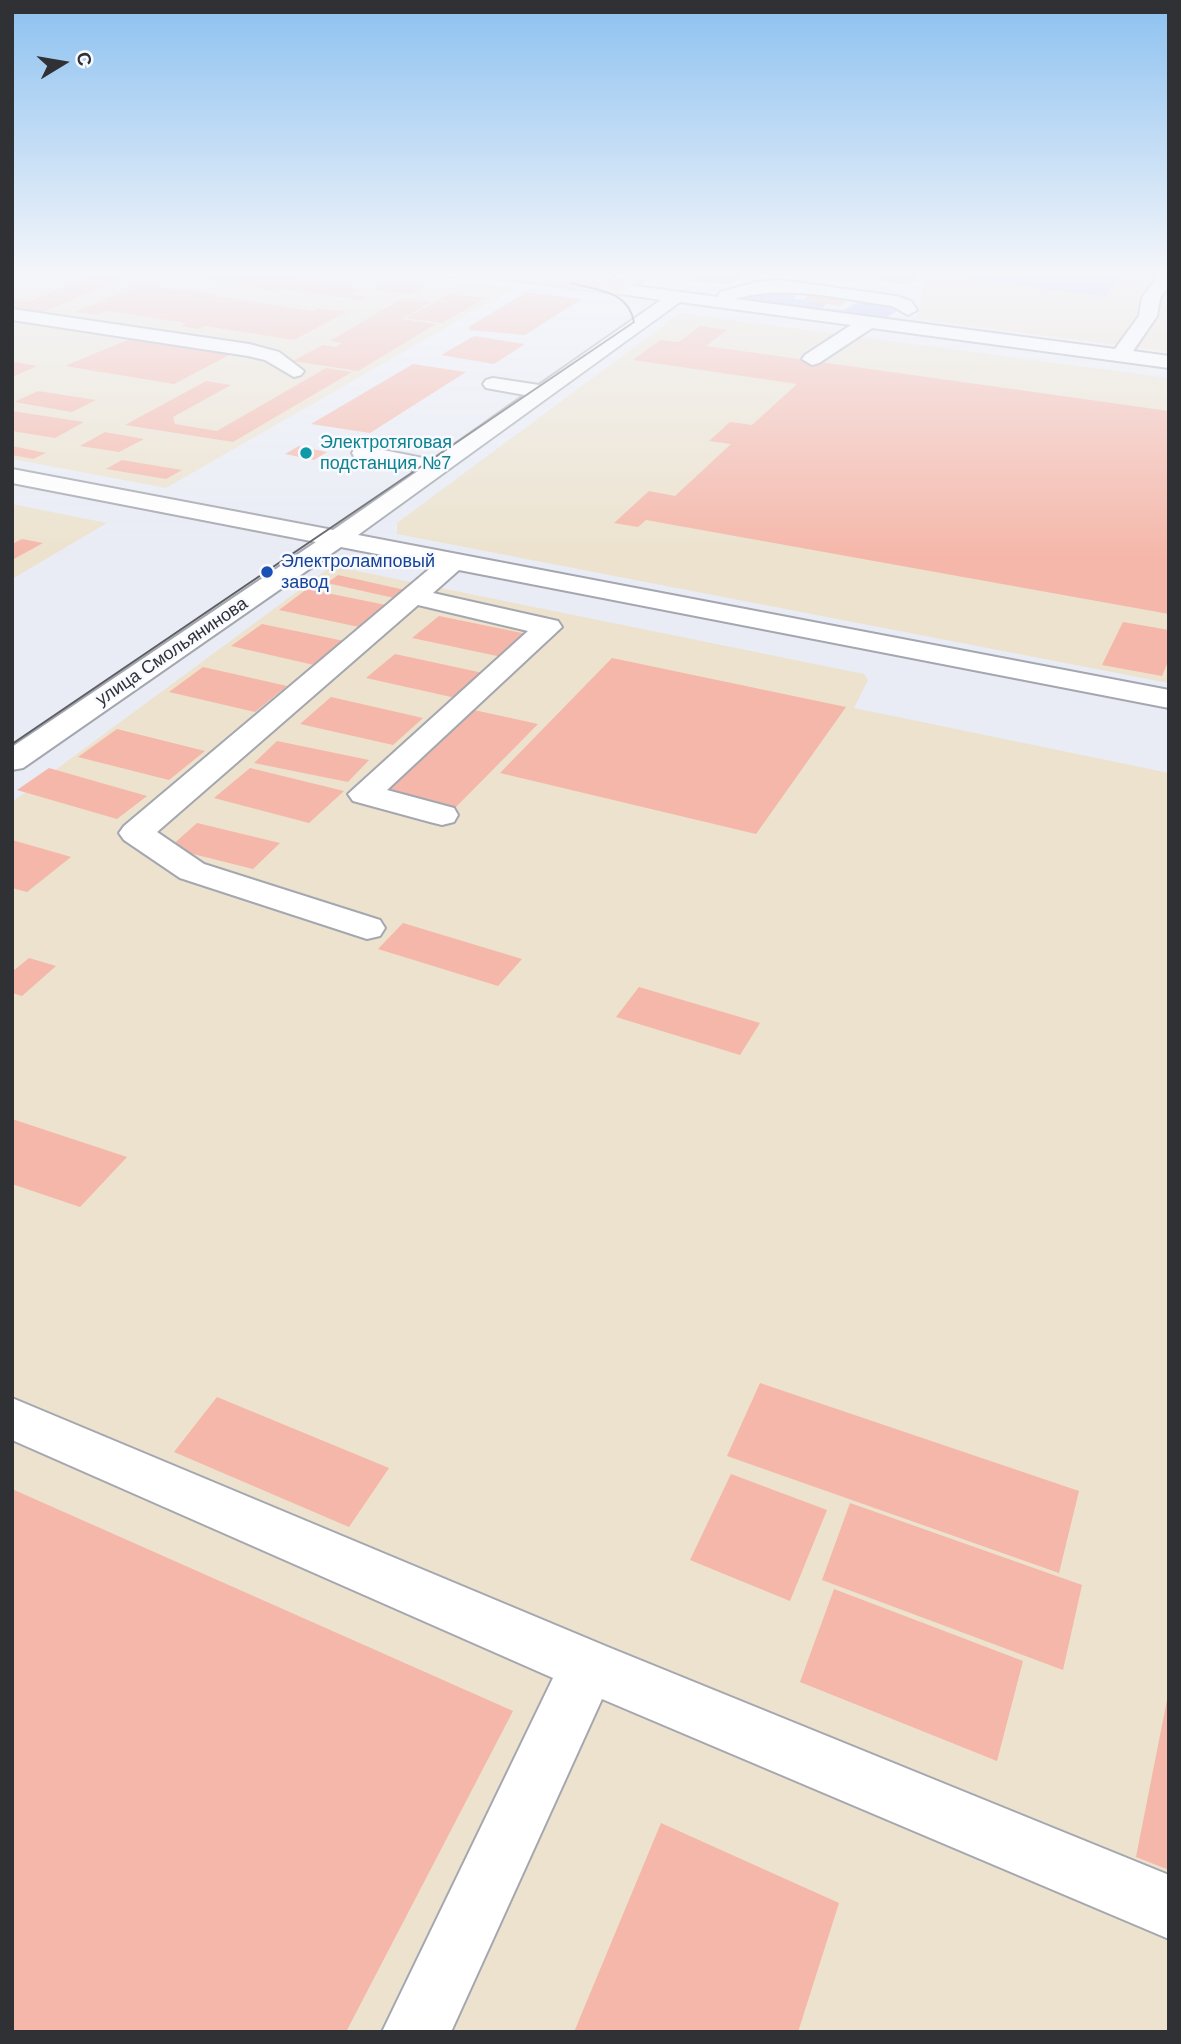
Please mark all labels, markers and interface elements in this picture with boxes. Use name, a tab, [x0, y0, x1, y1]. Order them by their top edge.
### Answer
north arrow	[28, 28, 98, 98]
text: С	[72, 50, 96, 68]
place label: Электротяговая подстанция №7	[320, 432, 452, 474]
marker: Электротяговая подстанция №7	[298, 445, 314, 461]
place label: Электроламповый завод	[281, 551, 435, 594]
marker: Электроламповый завод	[259, 564, 275, 580]
street label: улица Смольянинова	[92, 593, 252, 711]

